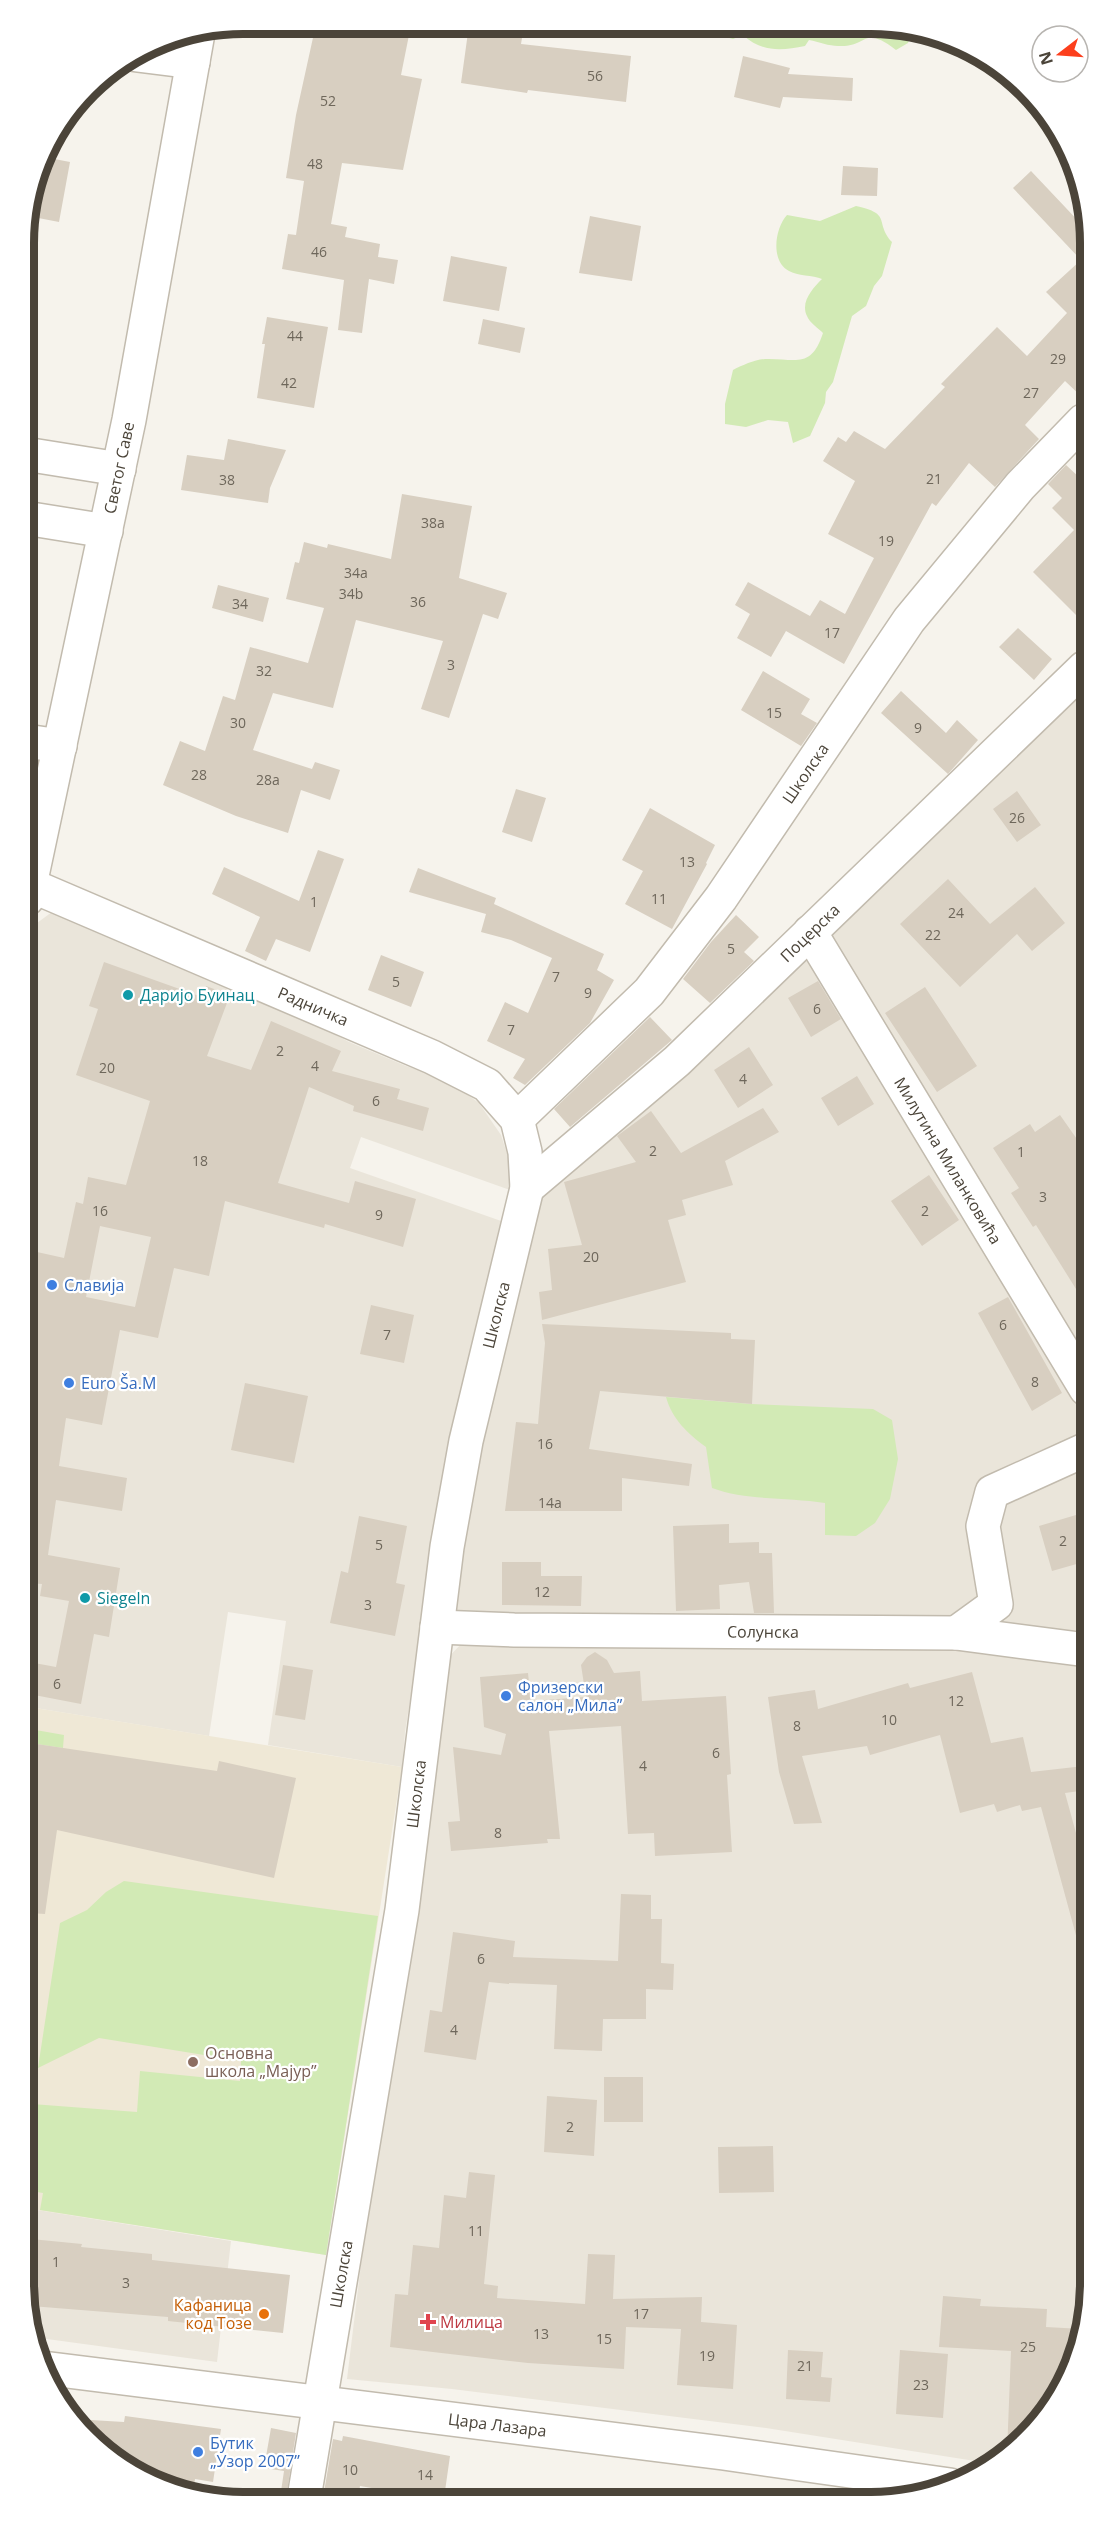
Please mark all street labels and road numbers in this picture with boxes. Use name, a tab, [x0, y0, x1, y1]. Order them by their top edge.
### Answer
street label: Светог Саве	[98, 420, 139, 516]
street label: Школска	[777, 739, 834, 808]
street label: Поцерска	[775, 899, 844, 967]
street label: Радничка	[274, 981, 352, 1031]
street label: Милутина Миланковића	[889, 1073, 1007, 1248]
street label: Школска	[477, 1279, 515, 1351]
street label: Солунска	[727, 1620, 799, 1643]
street label: Школска	[401, 1759, 431, 1829]
street label: Школска	[324, 2238, 358, 2310]
street label: Цара Лазара	[447, 2408, 548, 2442]

